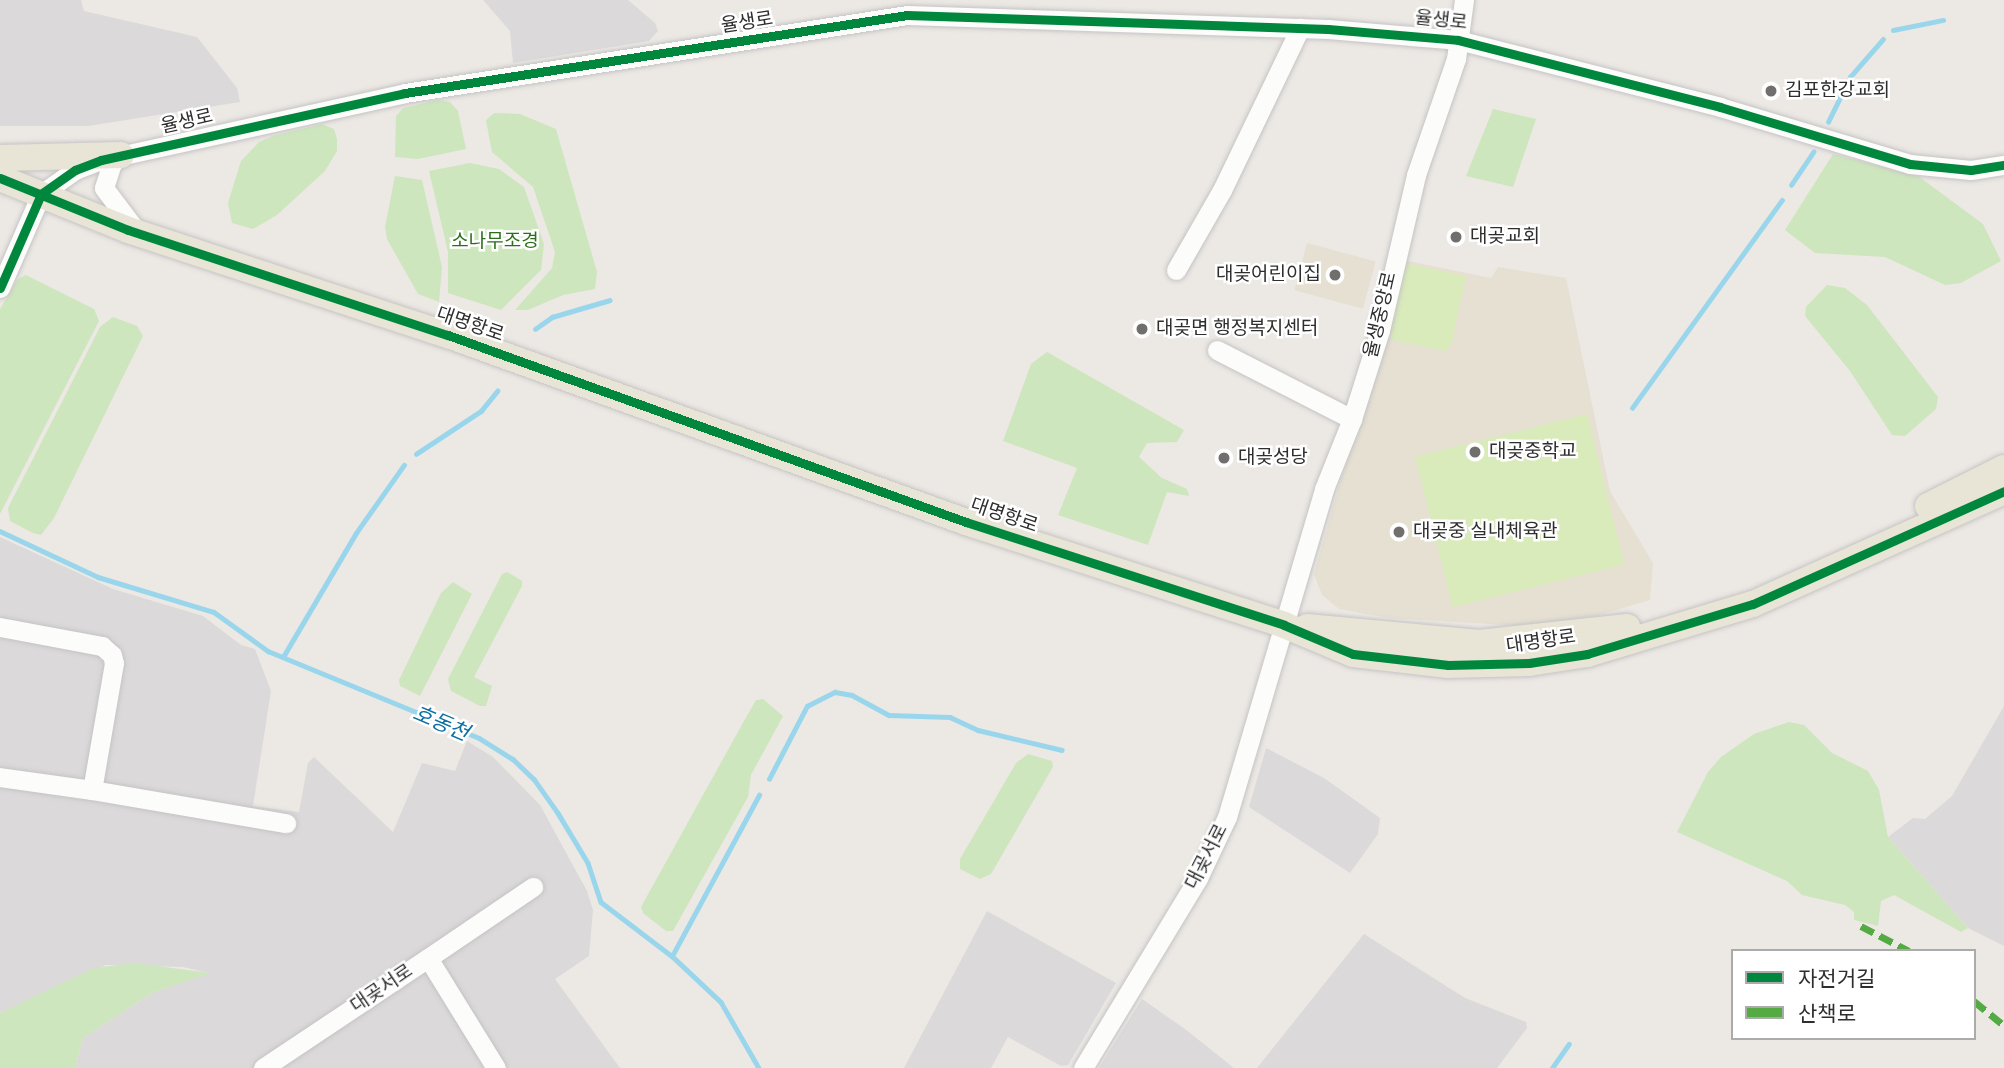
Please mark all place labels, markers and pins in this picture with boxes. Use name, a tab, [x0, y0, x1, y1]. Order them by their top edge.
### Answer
place label: 김포한강교회	[1785, 80, 1890, 102]
marker: 김포한강교회	[1763, 83, 1779, 99]
place label: 대곶교회	[1470, 226, 1540, 248]
marker: 대곶교회	[1448, 229, 1464, 245]
place label: 대곶어린이집	[1216, 264, 1321, 286]
marker: 대곶어린이집	[1327, 267, 1343, 283]
place label: 대곶면 행정복지센터	[1156, 318, 1318, 340]
marker: 대곶면 행정복지센터	[1134, 321, 1150, 337]
place label: 대곶중학교	[1489, 441, 1576, 463]
marker: 대곶중학교	[1467, 444, 1483, 460]
place label: 대곶성당	[1238, 447, 1308, 469]
marker: 대곶성당	[1216, 450, 1232, 466]
place label: 대곶중 실내체육관	[1413, 521, 1558, 543]
marker: 대곶중 실내체육관	[1391, 524, 1407, 540]

